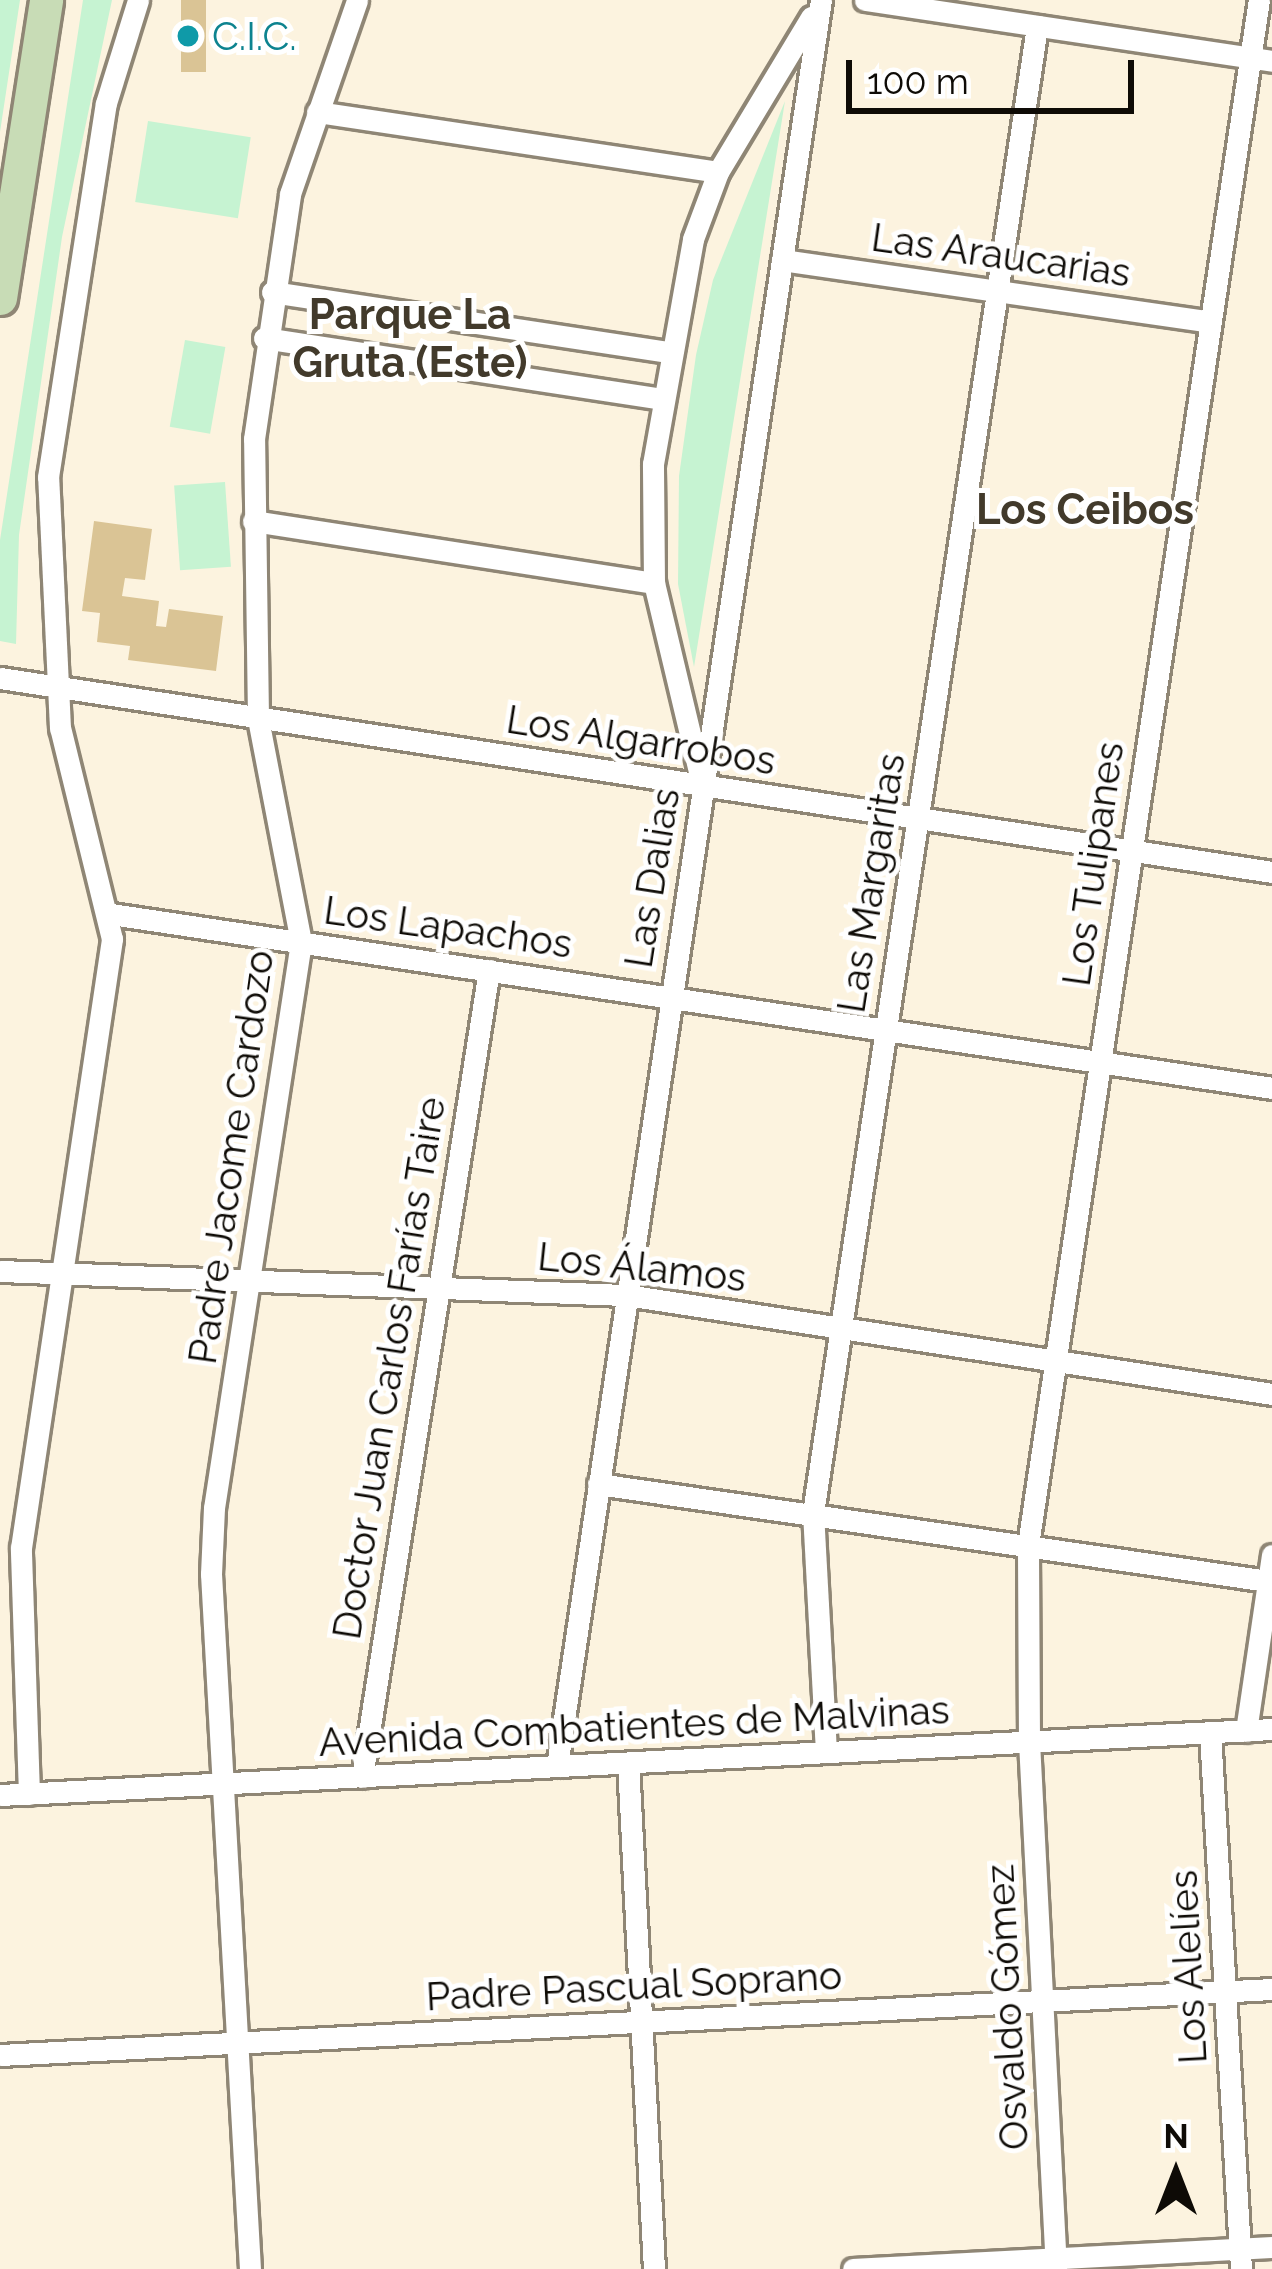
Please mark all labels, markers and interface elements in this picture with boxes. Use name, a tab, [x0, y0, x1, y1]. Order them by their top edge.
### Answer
place label: C.I.C.	[212, 13, 297, 59]
marker: C.I.C.	[175, 23, 201, 49]
scale bar	[852, 36, 1140, 110]
text: 100 m	[867, 60, 969, 102]
street label: Las Araucarias	[868, 214, 1134, 296]
district label: Parque La Gruta (Este)	[293, 290, 527, 388]
district label: Los Ceibos	[976, 485, 1194, 535]
street label: Los Algarrobos	[503, 696, 779, 784]
street label: Los Tulipanes	[1053, 739, 1133, 989]
street label: Las Margaritas	[827, 750, 915, 1016]
street label: Las Dalias	[615, 785, 689, 971]
street label: Los Lapachos	[321, 886, 575, 968]
street label: Padre Jacome Cardozo	[179, 947, 283, 1367]
street label: Doctor Juan Carlos Farías Taire	[323, 1092, 455, 1644]
street label: Los Álamos	[535, 1233, 749, 1301]
street label: Avenida Combatientes de Malvinas	[317, 1686, 951, 1766]
street label: Osvaldo Gómez	[976, 1863, 1038, 2151]
street label: Los Alelíes	[1160, 1868, 1216, 2066]
street label: Padre Pascual Soprano	[424, 1952, 844, 2020]
north arrow	[1116, 2113, 1236, 2233]
text: N	[1163, 2117, 1189, 2156]

